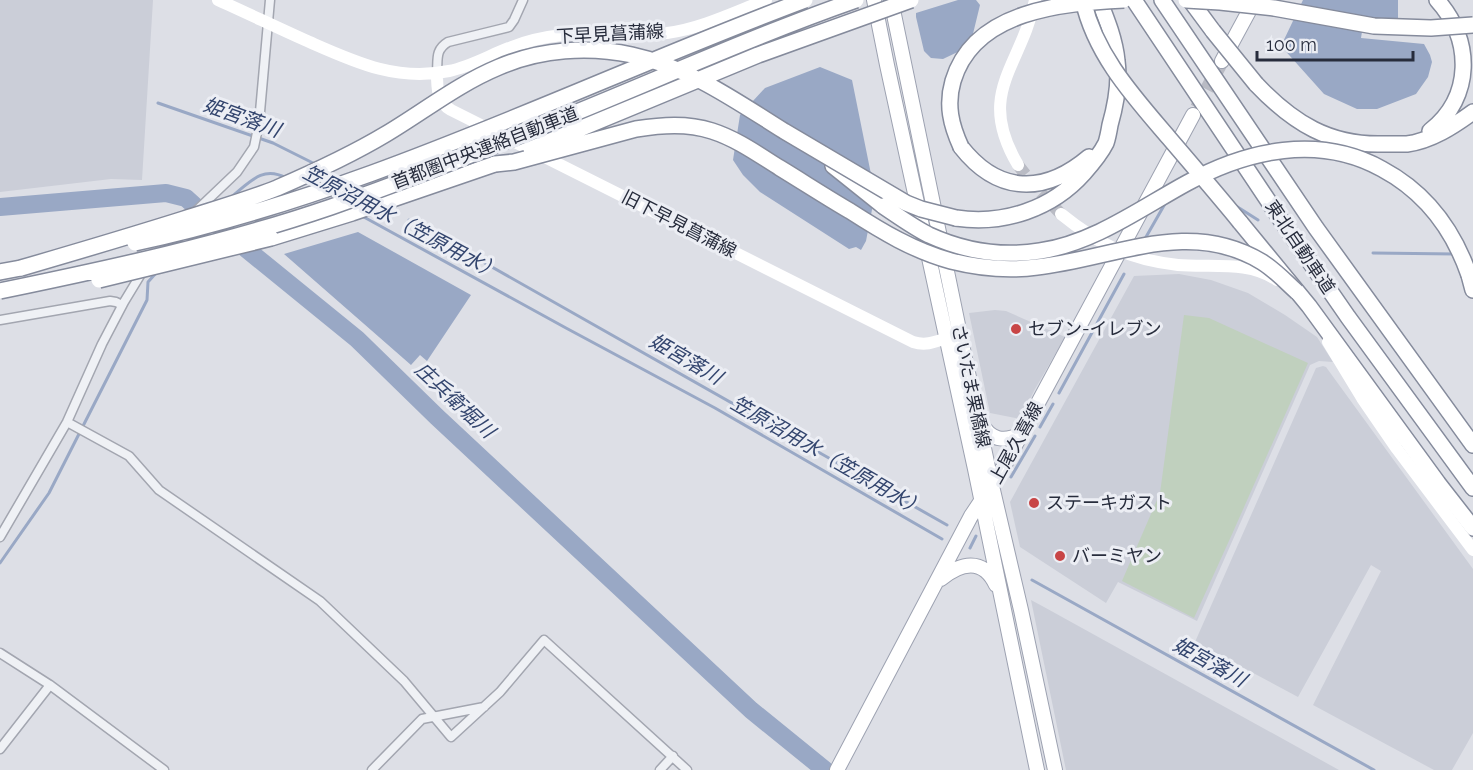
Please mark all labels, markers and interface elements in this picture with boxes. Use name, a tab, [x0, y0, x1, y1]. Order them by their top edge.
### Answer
street label: 下早見菖蒲線	[555, 20, 664, 47]
scale bar	[1257, 24, 1413, 62]
text: 100 m	[1266, 34, 1317, 55]
water label: 姫宮落川	[200, 92, 286, 143]
street label: 首都圏中央連絡自動車道	[389, 102, 581, 193]
water label: 笠原沼用水（笠原用水）	[299, 160, 505, 284]
street label: 旧下早見菖蒲線	[618, 186, 740, 262]
street label: 東北自動車道	[1262, 196, 1339, 297]
place label: セブン-イレブン	[1028, 318, 1162, 339]
street label: さいたま栗橋線	[948, 322, 995, 449]
marker: セブン-イレブン	[1009, 322, 1023, 336]
water label: 姫宮落川	[645, 329, 728, 390]
water label: 庄兵衛堀川	[410, 357, 501, 444]
water label: 笠原沼用水（笠原用水）	[727, 391, 929, 521]
street label: 上尾久喜線	[985, 398, 1047, 487]
place label: ステーキガスト	[1046, 492, 1172, 513]
marker: ステーキガスト	[1027, 496, 1041, 510]
place label: バーミヤン	[1072, 545, 1162, 566]
marker: バーミヤン	[1053, 549, 1067, 563]
water label: 姫宮落川	[1169, 632, 1253, 693]

